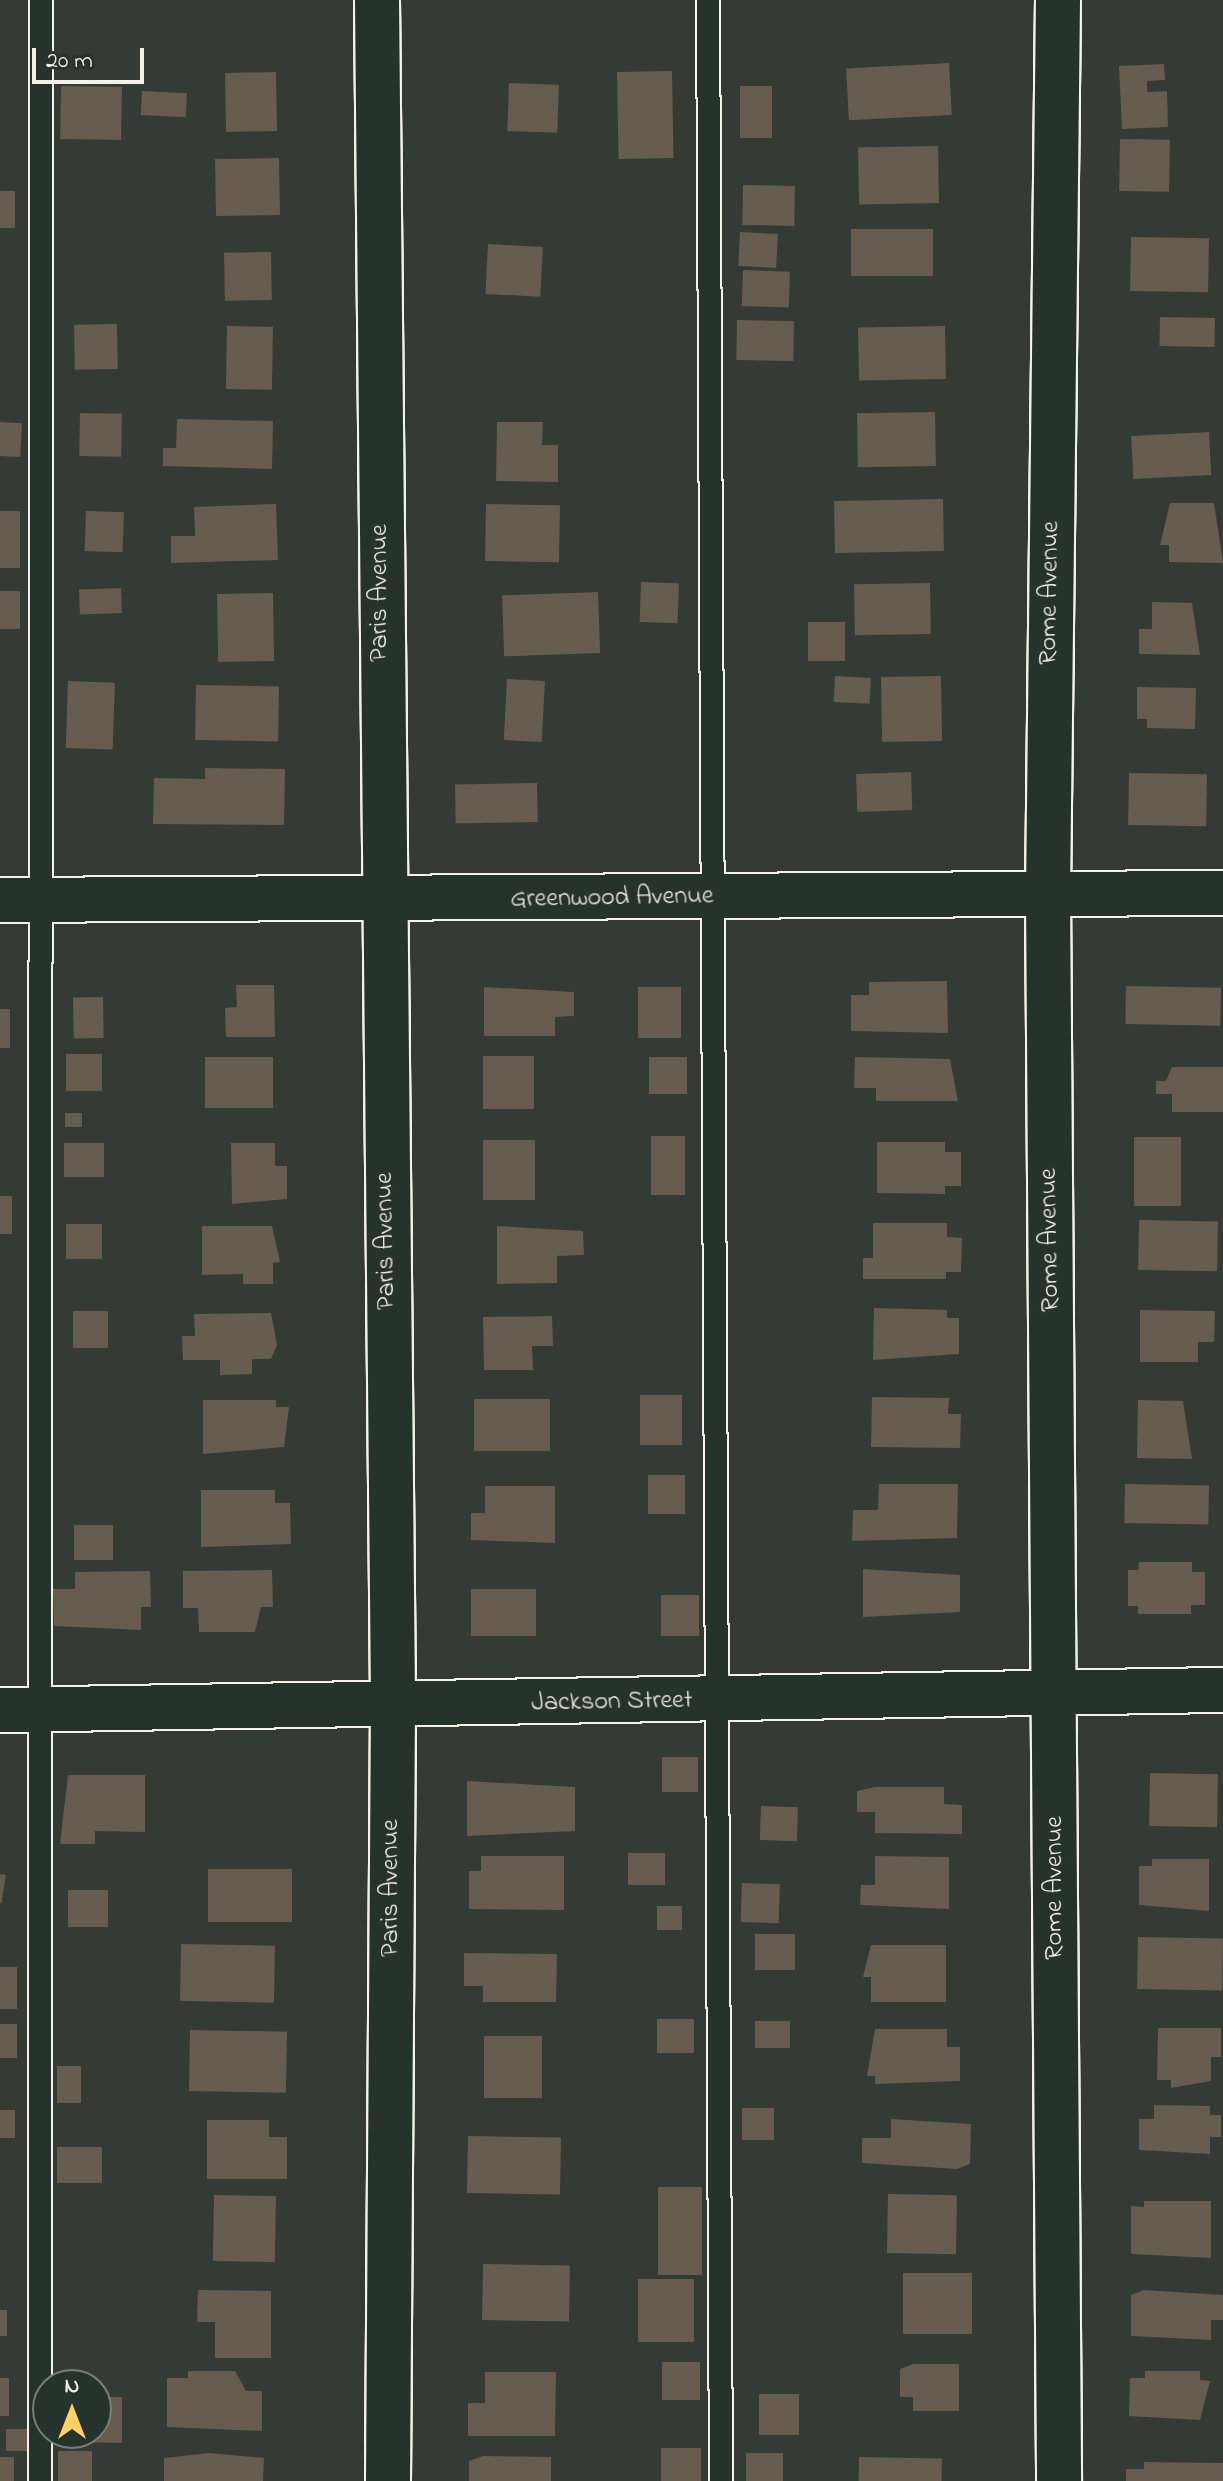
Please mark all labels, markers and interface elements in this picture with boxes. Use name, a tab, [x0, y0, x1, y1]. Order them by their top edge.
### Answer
scale bar	[36, 32, 148, 82]
text: 20 m	[46, 44, 93, 79]
street label: Rome Avenue	[1034, 521, 1068, 665]
street label: Paris Avenue	[365, 524, 397, 662]
street label: Greenwood Avenue	[510, 882, 714, 916]
street label: Rome Avenue	[1034, 1168, 1068, 1312]
street label: Paris Avenue	[370, 1172, 404, 1310]
street label: Jackson Street	[531, 1686, 693, 1720]
street label: Rome Avenue	[1040, 1816, 1072, 1960]
street label: Paris Avenue	[376, 1819, 408, 1957]
north arrow	[32, 2369, 112, 2449]
text: N	[65, 2371, 79, 2403]

